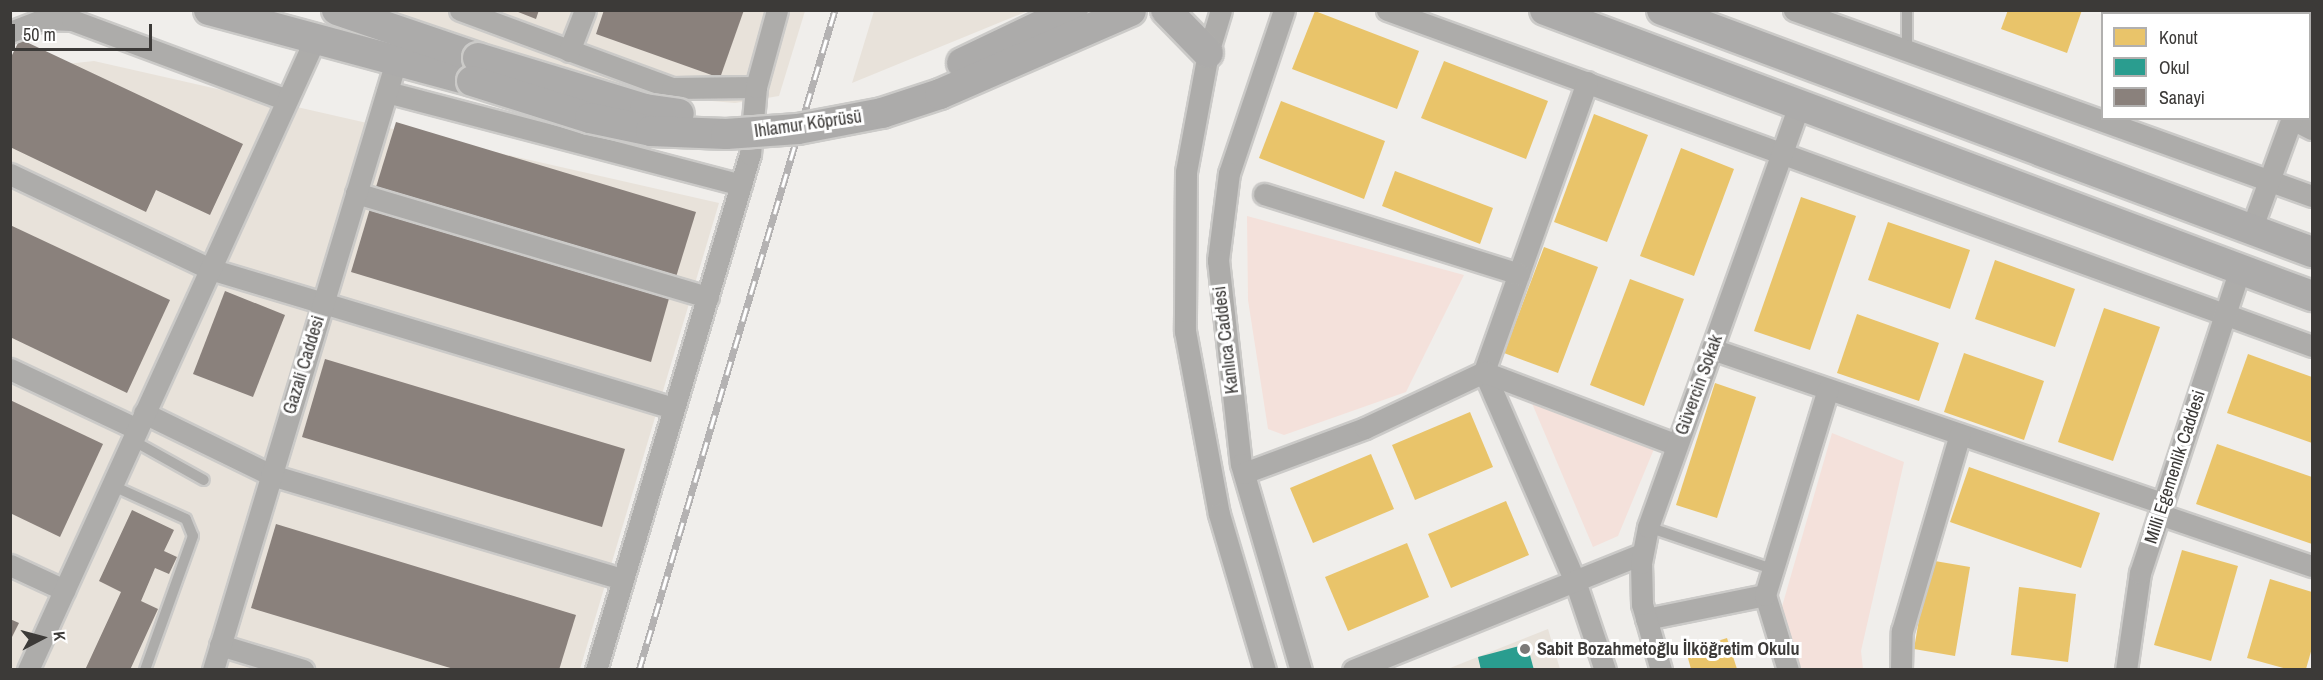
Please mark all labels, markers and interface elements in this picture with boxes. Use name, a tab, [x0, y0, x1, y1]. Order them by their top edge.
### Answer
scale bar	[15, 12, 154, 50]
legend	[2101, 12, 2311, 120]
text: 50 m	[23, 22, 56, 47]
text: Konut	[2159, 25, 2198, 50]
text: Okul	[2159, 55, 2189, 80]
text: Sanayi	[2159, 85, 2205, 110]
street label: Ihlamur Köprüsü	[753, 106, 863, 142]
street label: Kanlıca Caddesi	[1209, 285, 1243, 395]
street label: Gazali Caddesi	[279, 313, 329, 417]
street label: Güvercin Sokak	[1671, 332, 1727, 438]
street label: Milli Egemenlik Caddesi	[2140, 388, 2210, 546]
north arrow	[12, 608, 72, 668]
text: K	[48, 630, 71, 642]
place label: Sabit Bozahmetoğlu İlköğretim Okulu	[1537, 638, 1799, 660]
marker: Sabit Bozahmetoğlu İlköğretim Okulu	[1518, 642, 1532, 656]

